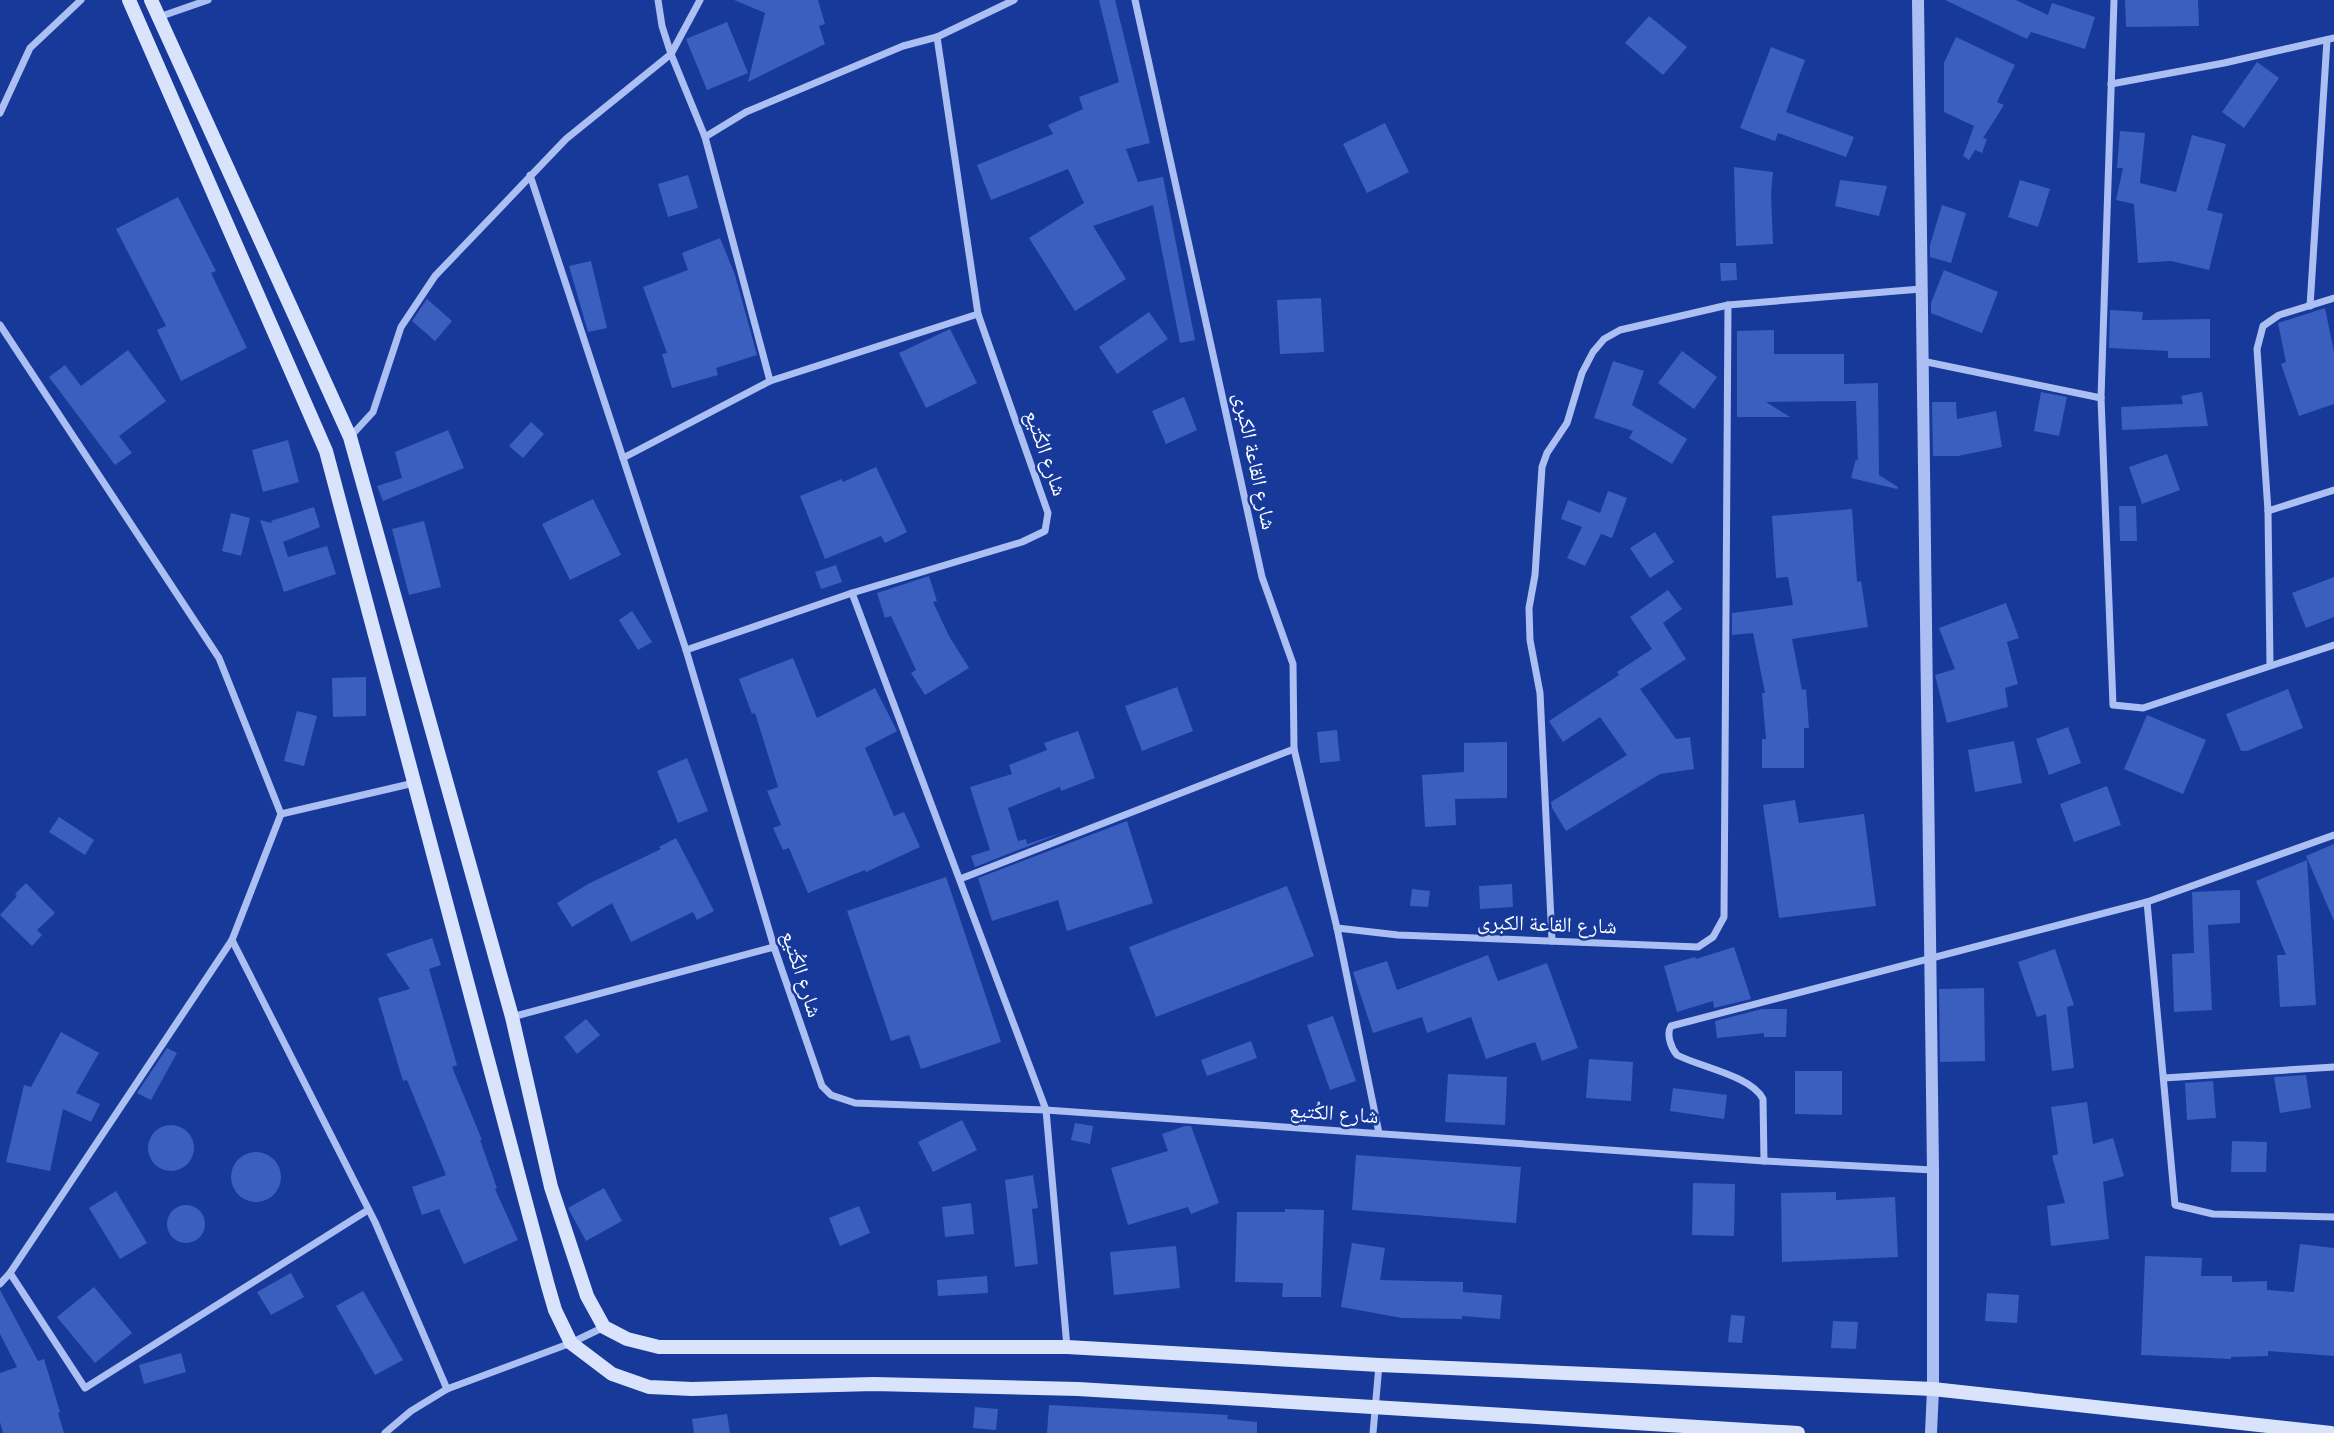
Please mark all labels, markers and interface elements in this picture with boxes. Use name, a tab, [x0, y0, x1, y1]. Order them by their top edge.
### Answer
street label: شارع القاعة الكبرى	[1228, 390, 1281, 532]
street label: شارع الكُتيع	[1019, 407, 1072, 499]
street label: شارع القاعة الكبرى	[1477, 910, 1617, 939]
street label: شارع الكُتيع	[776, 928, 827, 1020]
street label: شارع الكُتيع	[1289, 1098, 1379, 1129]

